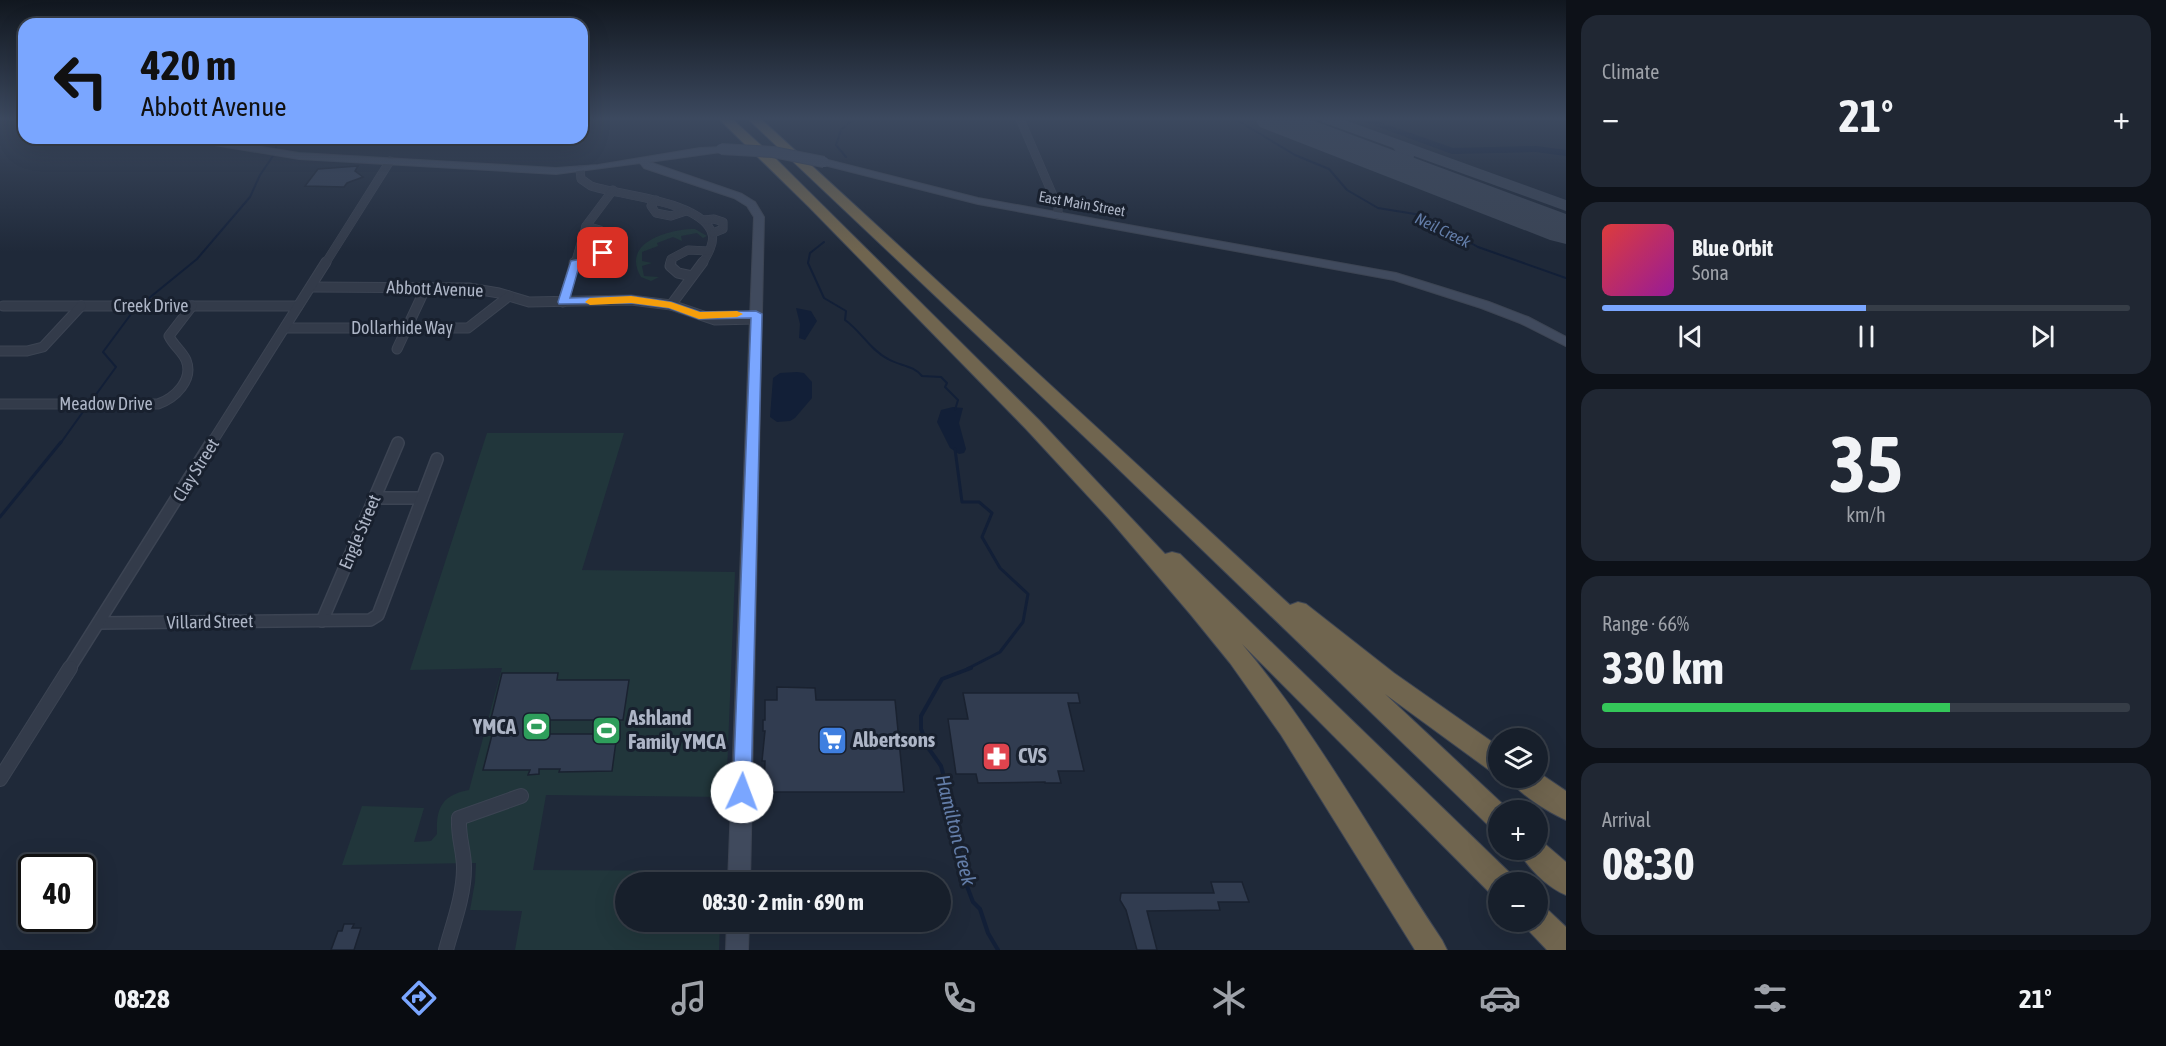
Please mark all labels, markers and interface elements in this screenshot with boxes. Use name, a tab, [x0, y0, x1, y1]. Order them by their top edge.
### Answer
text: 420 m	[141, 41, 236, 89]
icon: left	[42, 42, 120, 120]
text: Climate	[1602, 60, 1659, 83]
text: 21°	[1839, 90, 1893, 142]
text: Abbott Avenue	[141, 91, 287, 122]
text: −	[1602, 98, 1619, 136]
text: +	[2113, 98, 2130, 136]
street label: East Main Street	[1037, 188, 1127, 219]
water label: Neil Creek	[1412, 209, 1475, 252]
pin	[577, 227, 628, 278]
text: Blue Orbit	[1692, 235, 1773, 261]
icon: arrive	[586, 236, 619, 269]
text: Sona	[1692, 261, 1729, 284]
street label: Abbott Avenue	[386, 276, 484, 301]
street label: Creek Drive	[114, 295, 189, 316]
street label: Dollarhide Way	[351, 317, 453, 338]
icon: previous	[1674, 320, 1707, 353]
icon: pause	[1850, 320, 1883, 353]
icon: next	[2026, 320, 2059, 353]
street label: Meadow Drive	[59, 393, 153, 414]
text: 35	[1829, 419, 1903, 509]
street label: Clay Street	[168, 434, 223, 505]
street label: Engle Street	[334, 491, 385, 572]
text: km/h	[1846, 503, 1886, 526]
street label: Villard Street	[166, 610, 254, 633]
text: Range · 66%	[1602, 612, 1689, 635]
text: 330 km	[1602, 642, 1724, 694]
place label: Ashland Family YMCA	[627, 705, 727, 753]
sports icon: YMCA	[521, 711, 553, 743]
place label: YMCA	[472, 714, 517, 738]
sports icon: Ashland Family YMCA	[591, 714, 623, 746]
supermarket icon: Albertsons	[816, 724, 848, 756]
place label: Albertsons	[852, 727, 936, 751]
map controls	[1488, 728, 1548, 932]
button: layers	[1488, 728, 1548, 788]
pharmacy icon: CVS	[981, 740, 1013, 772]
place label: CVS	[1018, 743, 1047, 767]
position arrow	[710, 760, 774, 824]
water label: Hamilton Creek	[932, 772, 981, 888]
button: +	[1488, 800, 1548, 860]
text: Arrival	[1602, 808, 1651, 831]
text: 08:30	[1602, 838, 1695, 890]
speed limit sign: 40	[18, 854, 96, 932]
button: −	[1488, 872, 1548, 932]
text: 08:30 · 2 min · 690 m	[702, 889, 864, 915]
icon: directions	[398, 977, 440, 1019]
icon: music	[668, 977, 710, 1019]
icon: phone	[938, 977, 980, 1019]
icon: climate	[1208, 977, 1250, 1019]
icon: car	[1479, 977, 1521, 1019]
icon: filters	[1749, 977, 1791, 1019]
text: 08:28	[114, 983, 170, 1014]
text: 21°	[2019, 983, 2052, 1014]

